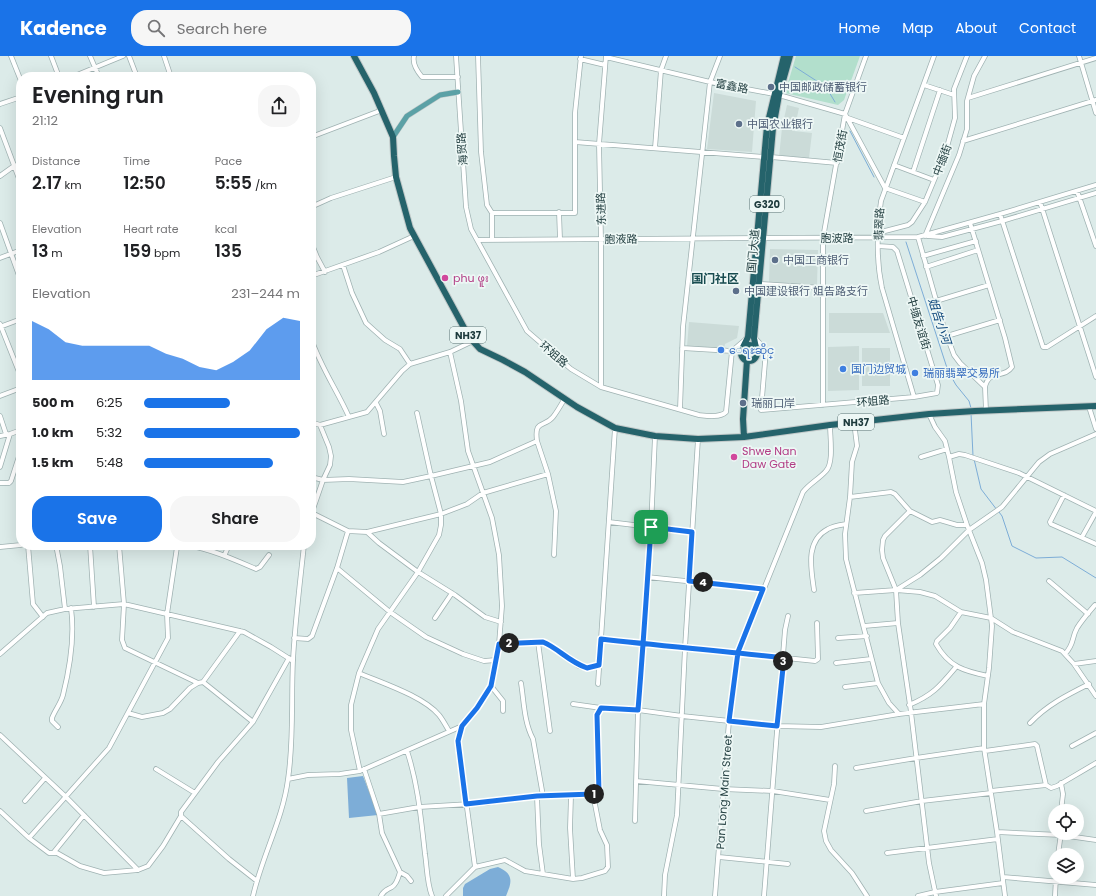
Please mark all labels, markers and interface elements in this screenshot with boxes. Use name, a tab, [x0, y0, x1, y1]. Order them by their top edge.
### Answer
search box	[131, 10, 411, 46]
text: Kadence	[20, 15, 107, 42]
icon: search	[145, 17, 167, 39]
text: Search here	[177, 18, 267, 39]
text: Home	[838, 18, 880, 38]
text: Map	[902, 18, 933, 38]
text: About	[955, 18, 997, 38]
text: Contact	[1019, 18, 1076, 38]
street label: 富鑫路	[714, 75, 750, 97]
place label: 中国邮政储蓄银行	[779, 79, 867, 95]
text: Evening run	[32, 80, 164, 111]
marker: 中国邮政储蓄银行	[766, 82, 776, 92]
button: share	[258, 85, 300, 127]
text: 21:12	[32, 111, 58, 130]
place label: 中国农业银行	[747, 116, 813, 132]
marker: 中国农业银行	[734, 119, 744, 129]
street label: 恒茂街	[829, 128, 851, 164]
street label: 海贸路	[453, 132, 471, 166]
street label: 中缅街	[929, 142, 955, 178]
text: Distance	[32, 153, 80, 169]
text: Time	[123, 153, 150, 169]
text: Pace	[215, 153, 242, 169]
text: 2.17	[32, 171, 62, 195]
text: 12:50	[123, 171, 166, 195]
text: 5:55	[215, 171, 252, 195]
text: km	[62, 177, 82, 193]
text: /km	[252, 177, 277, 193]
street label: 东进路	[592, 192, 610, 226]
road number: G320	[750, 196, 784, 212]
street label: 翡翠路	[870, 207, 888, 241]
text: Elevation	[32, 221, 82, 237]
text: Heart rate	[123, 221, 179, 237]
text: kcal	[215, 221, 237, 237]
street label: 国门大道	[743, 228, 763, 274]
street label: 胞波路	[821, 230, 854, 246]
street label: 胞液路	[604, 231, 638, 247]
text: 13	[32, 239, 48, 263]
text: 159	[123, 239, 151, 263]
text: 135	[215, 239, 242, 263]
text: m	[48, 245, 63, 261]
text: bpm	[151, 245, 180, 261]
place label: 中国工商银行	[783, 252, 849, 268]
marker: 中国工商银行	[770, 255, 780, 265]
place label: phu ဖူး	[453, 270, 489, 287]
district label: 国门社区	[691, 270, 739, 287]
marker: phu ဖူး	[440, 273, 450, 283]
place label: 中国建设银行 姐告路支行	[744, 283, 868, 299]
text: Elevation	[32, 284, 91, 303]
text: 231–244 m	[231, 284, 300, 303]
marker: 中国建设银行 姐告路支行	[731, 286, 741, 296]
street label: 中缅友谊街	[903, 294, 935, 352]
water label: 姐告小河	[924, 296, 956, 348]
road number: NH37	[450, 327, 486, 343]
street label: 环姐路	[536, 337, 572, 371]
place label: ေရႊဆိုင္	[729, 342, 774, 359]
marker: ေရႊဆိုင္	[716, 345, 726, 355]
place label: 国门边贸城	[851, 361, 906, 377]
marker: 国门边贸城	[838, 364, 848, 374]
place label: 瑞丽翡翠交易所	[923, 365, 1000, 381]
marker: 瑞丽翡翠交易所	[910, 368, 920, 378]
street label: 环姐路	[856, 392, 890, 410]
text: 500 m	[32, 393, 74, 412]
text: 6:25	[96, 393, 123, 412]
place label: 瑞丽口岸	[751, 395, 795, 411]
marker: 瑞丽口岸	[738, 398, 748, 408]
road number: NH37	[838, 414, 874, 430]
text: 1.0 km	[32, 423, 74, 442]
text: 5:32	[96, 423, 122, 442]
place label: Shwe Nan Daw Gate	[742, 443, 796, 472]
marker: Shwe Nan Daw Gate	[729, 452, 739, 462]
text: 1.5 km	[32, 453, 74, 472]
text: 5:48	[96, 453, 123, 472]
button: Save	[32, 496, 162, 542]
button: Share	[170, 496, 300, 542]
pin	[634, 510, 668, 544]
icon: arrive	[640, 516, 662, 538]
pin: 4	[693, 572, 713, 592]
text: 4	[699, 574, 707, 590]
pin: 2	[499, 633, 519, 653]
text: 2	[506, 635, 512, 651]
pin: 3	[773, 651, 793, 671]
text: 3	[780, 653, 786, 669]
street label: Pan Long Main Street	[712, 734, 736, 850]
pin: 1	[584, 784, 604, 804]
text: 1	[592, 786, 596, 802]
map controls	[1048, 804, 1084, 884]
button: locate	[1048, 804, 1084, 840]
button: layers	[1048, 848, 1084, 884]

